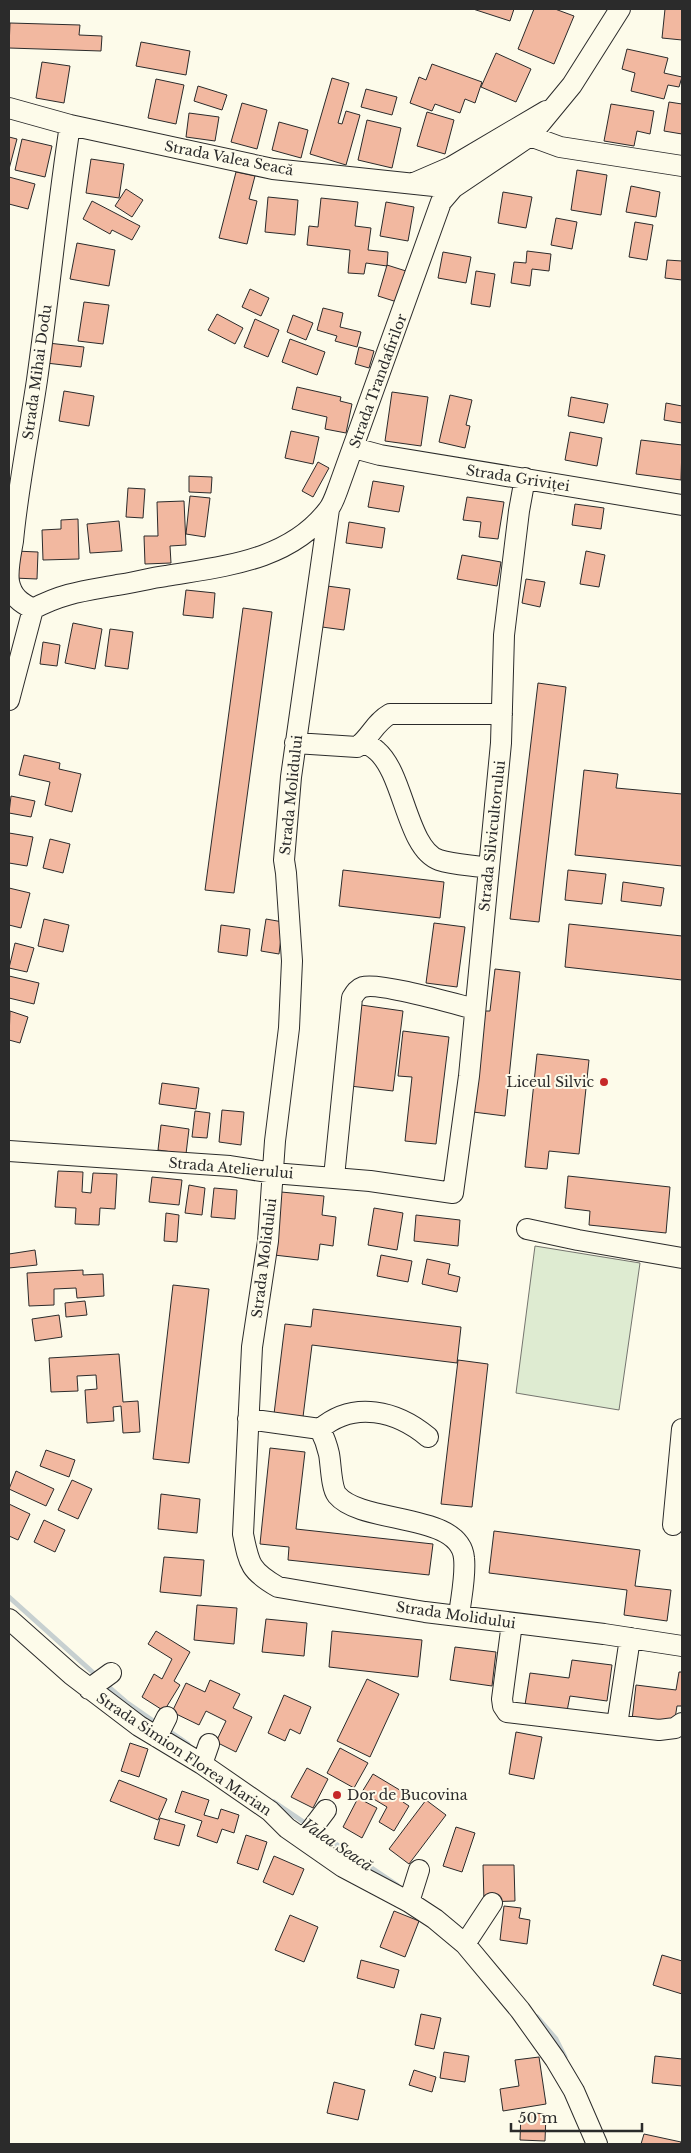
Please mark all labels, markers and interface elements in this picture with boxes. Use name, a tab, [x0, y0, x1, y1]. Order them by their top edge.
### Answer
street label: Strada Valea Seacă	[163, 137, 295, 179]
street label: Strada Mihai Dodu	[19, 303, 55, 441]
street label: Strada Trandafirilor	[345, 311, 411, 451]
street label: Strada Griviței	[465, 461, 571, 495]
street label: Strada Molidului	[276, 734, 306, 856]
street label: Strada Silvicultorului	[475, 759, 509, 913]
place label: Liceul Silvic	[506, 1073, 594, 1091]
marker: Liceul Silvic	[598, 1076, 610, 1088]
street label: Strada Atelierului	[168, 1154, 294, 1182]
street label: Strada Molidului	[248, 1197, 280, 1319]
street label: Strada Molidului	[395, 1598, 517, 1632]
street label: Strada Simion Florea Marian	[93, 1689, 275, 1820]
place label: Dor de Bucovina	[347, 1786, 468, 1804]
marker: Dor de Bucovina	[331, 1789, 343, 1801]
water label: Valea Seacă	[298, 1814, 377, 1875]
scale bar	[511, 2100, 642, 2132]
text: 50 m	[518, 2108, 558, 2127]

